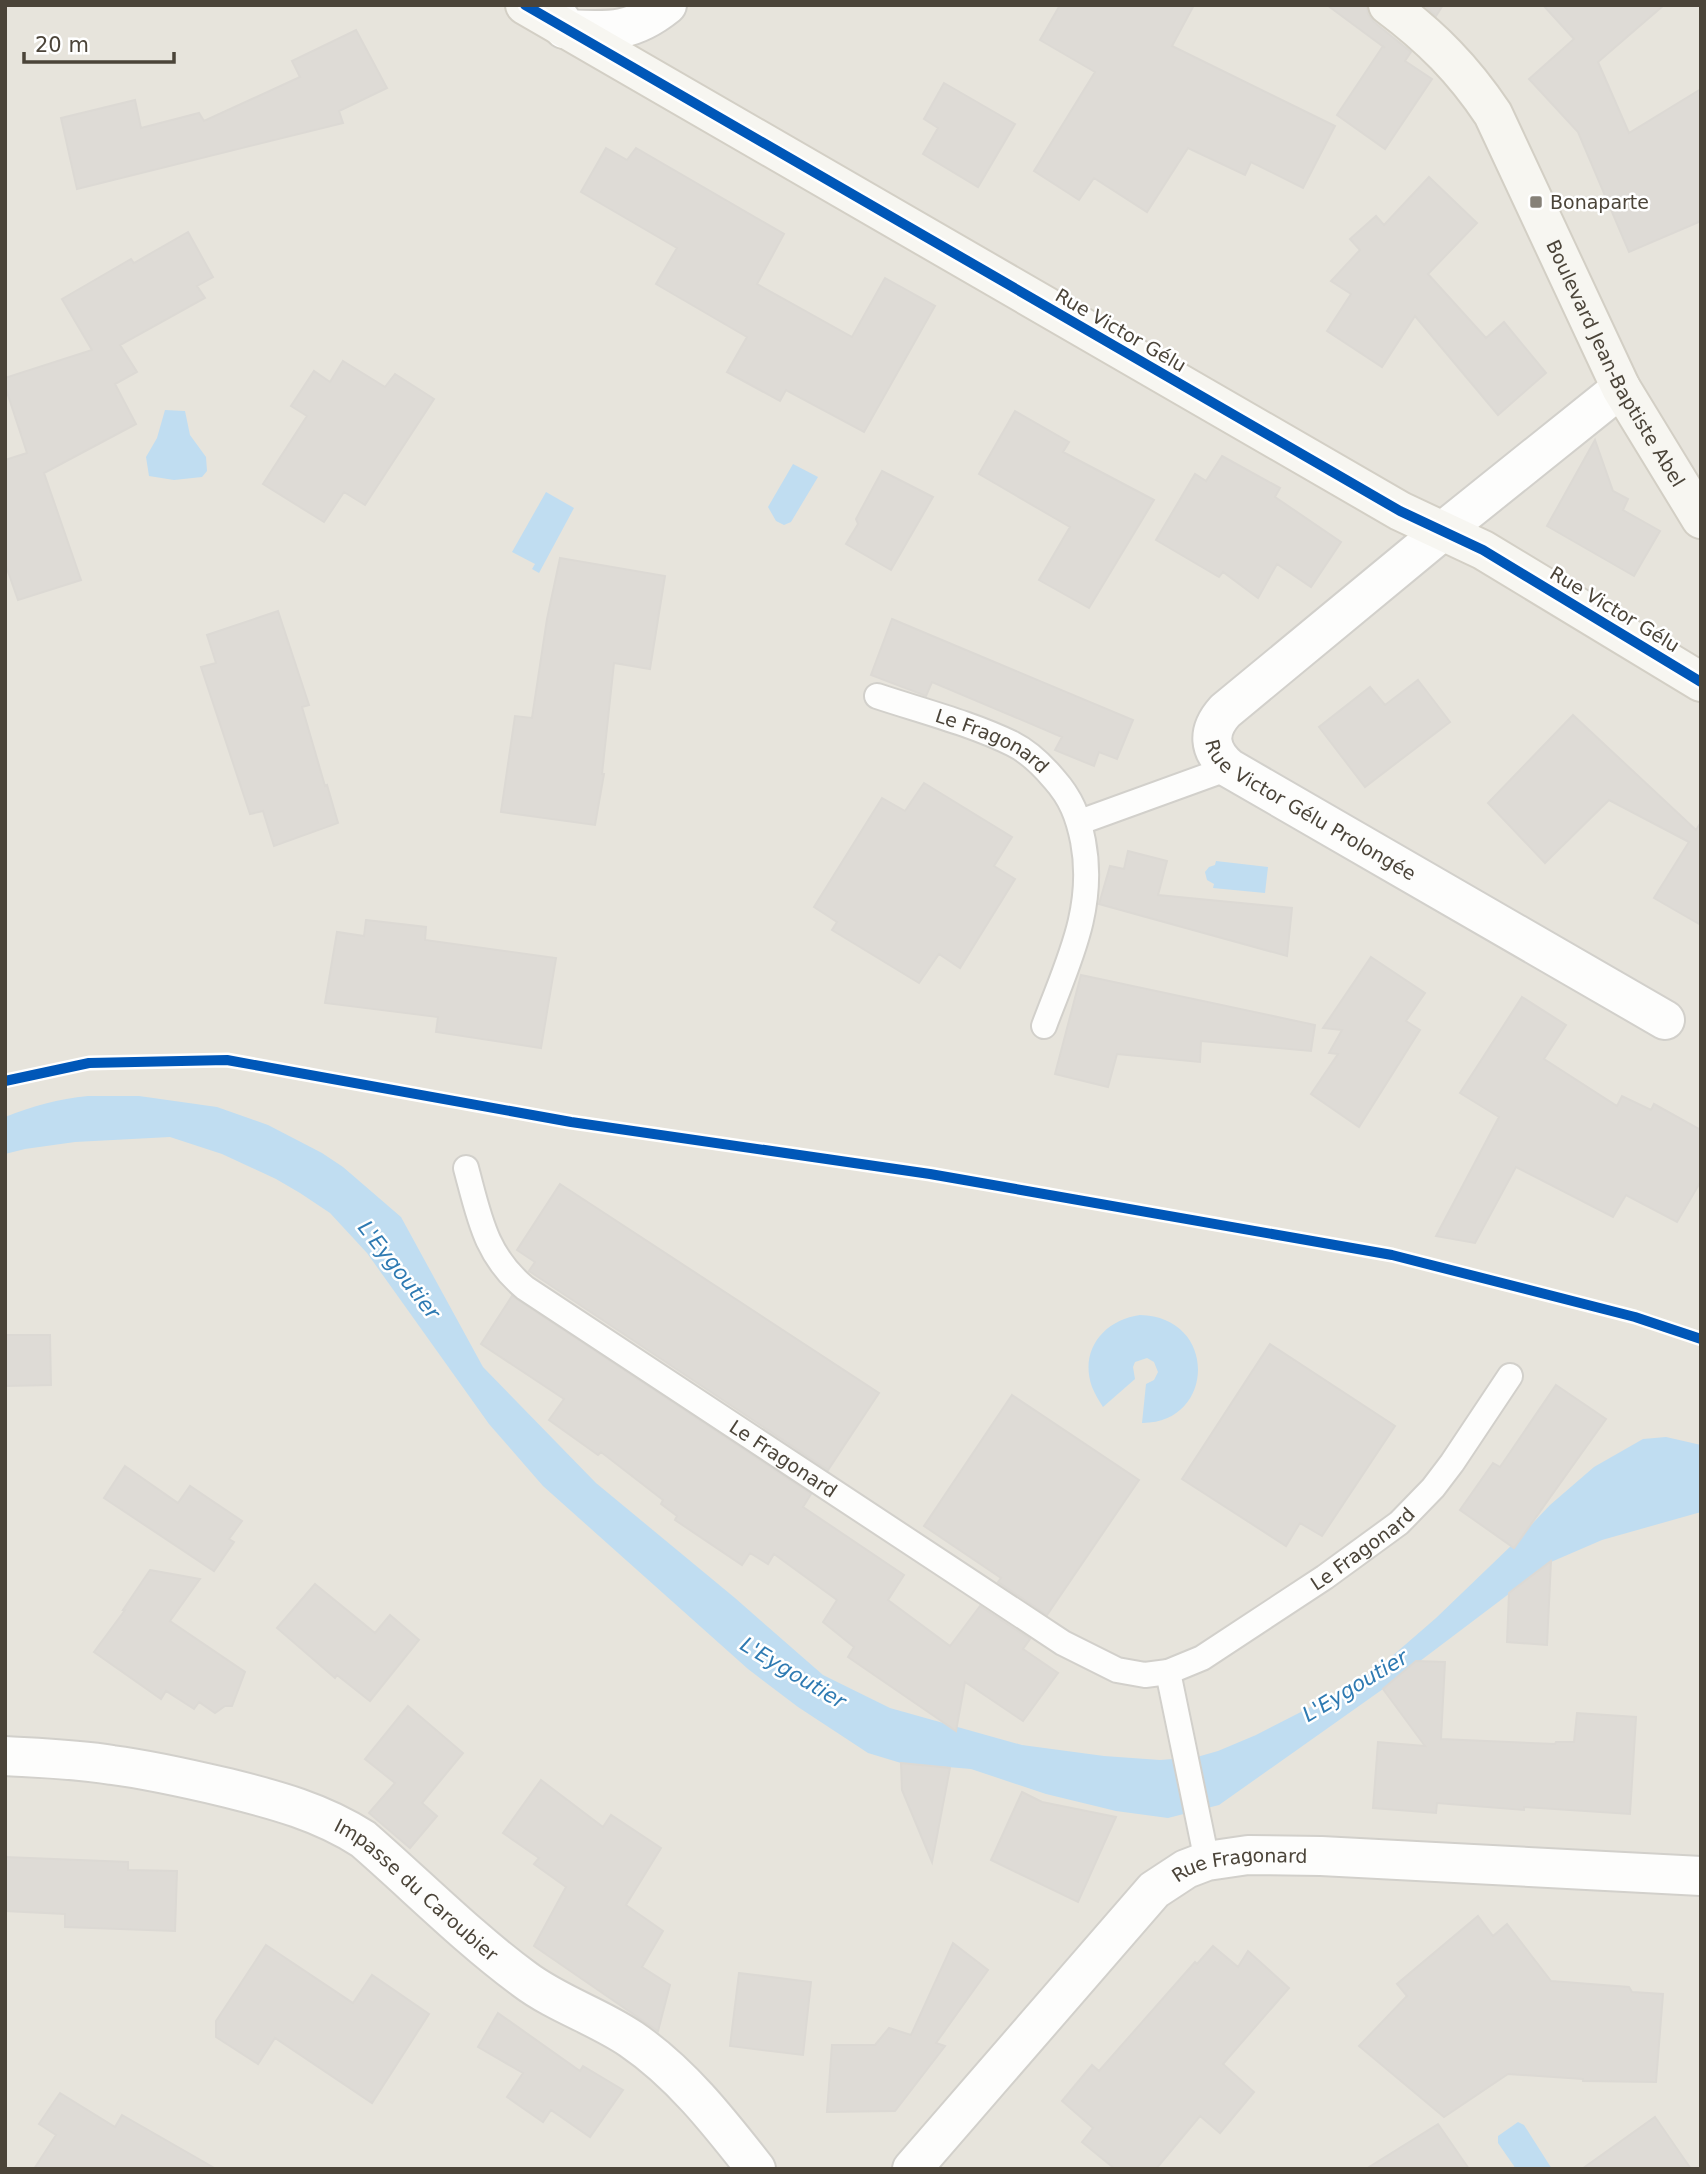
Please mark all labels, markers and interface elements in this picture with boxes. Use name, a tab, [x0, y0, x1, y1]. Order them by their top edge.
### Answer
scale bar	[24, 21, 175, 65]
text: 20 m	[35, 33, 89, 57]
place label: Bonaparte	[1550, 191, 1649, 213]
marker: Bonaparte	[1528, 194, 1544, 210]
street label: Boulevard Jean-Baptiste Abel	[1542, 236, 1690, 491]
street label: Rue Victor Gélu	[1052, 284, 1190, 376]
street label: Rue Victor Gélu	[1546, 562, 1684, 656]
street label: Le Fragonard	[933, 704, 1053, 777]
street label: Rue Victor Gélu Prolongée	[1201, 737, 1420, 885]
water label: L'Eygoutier	[353, 1216, 446, 1325]
street label: Le Fragonard	[726, 1415, 841, 1502]
street label: Le Fragonard	[1306, 1503, 1419, 1594]
water label: L'Eygoutier	[736, 1632, 851, 1714]
water label: L'Eygoutier	[1298, 1645, 1413, 1727]
street label: Impasse du Caroubier	[331, 1814, 503, 1966]
street label: Rue Fragonard	[1168, 1843, 1308, 1886]

